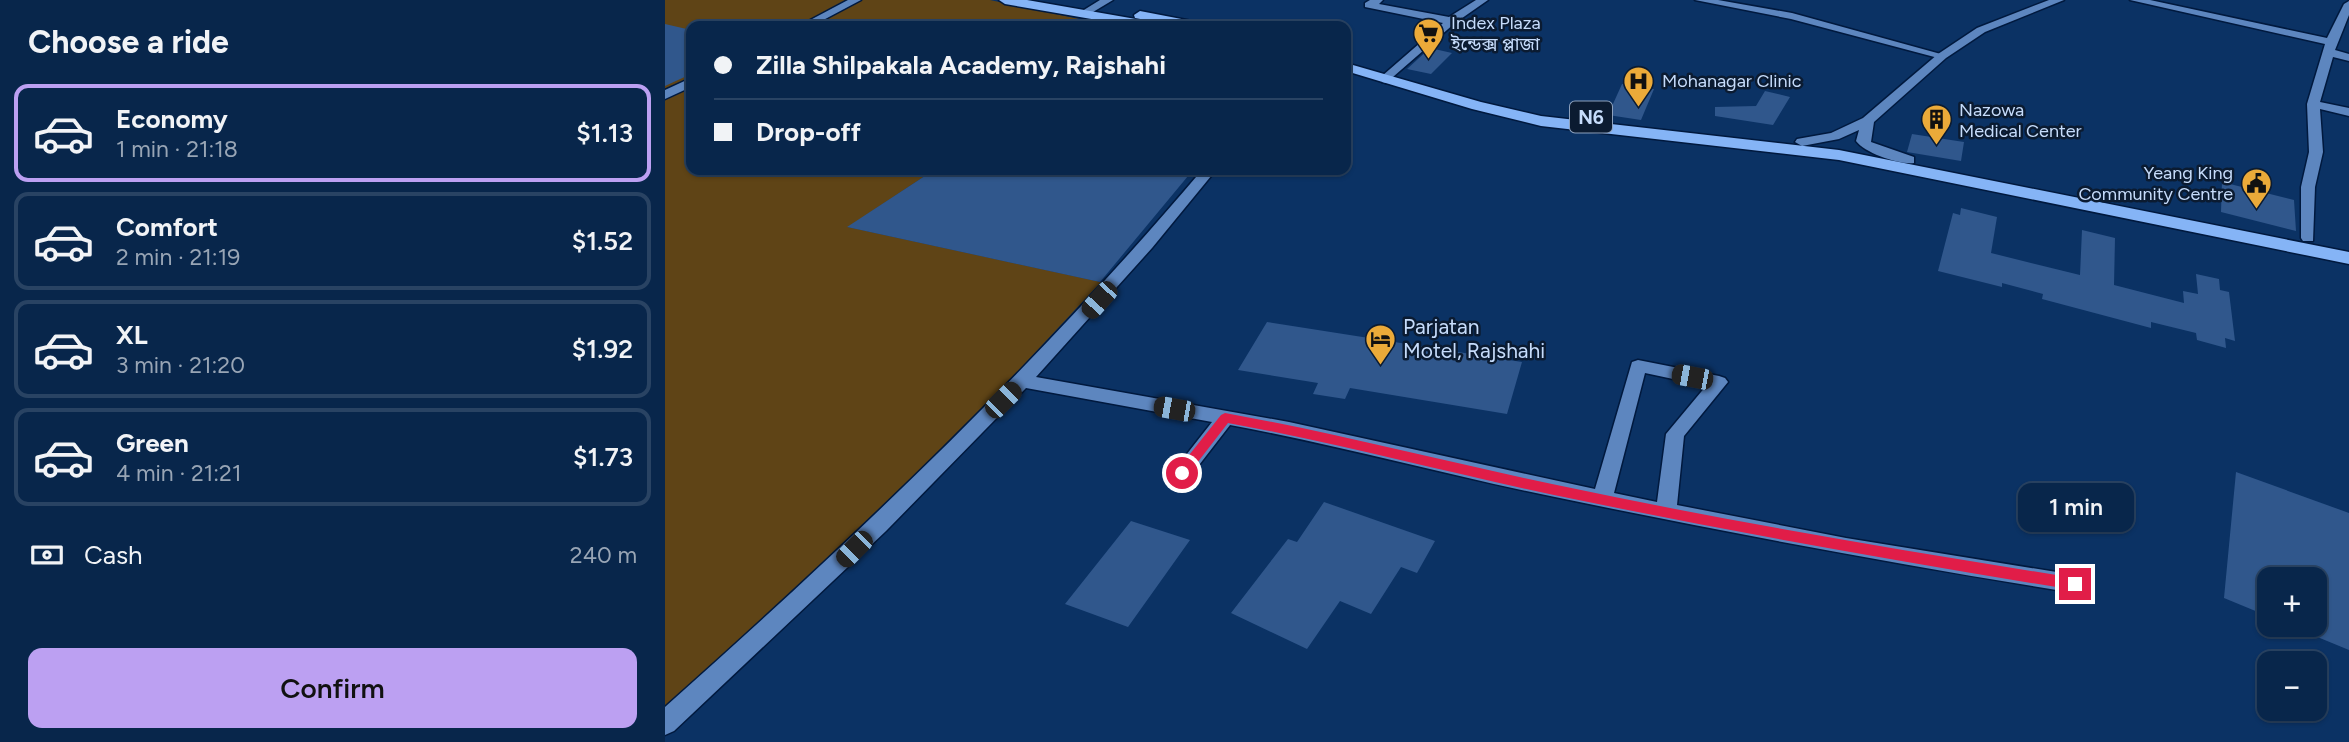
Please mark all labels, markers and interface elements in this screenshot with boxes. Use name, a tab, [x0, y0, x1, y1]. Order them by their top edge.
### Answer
place label: Index Plaza ইন্ডেক্স প্লাজা	[1450, 12, 1541, 55]
supermarket icon: Index Plaza ইন্ডেক্স প্লাজা	[1411, 16, 1445, 60]
text: Choose a ride	[28, 23, 229, 61]
text: Zilla Shilpakala Academy, Rajshahi	[756, 49, 1166, 81]
hospital icon: Mohanagar Clinic	[1622, 64, 1656, 108]
place label: Mohanagar Clinic	[1662, 70, 1802, 92]
place label: Nazowa Medical Center	[1959, 99, 2082, 142]
icon: car	[32, 102, 95, 165]
road number: N6	[1570, 102, 1612, 132]
text: Economy	[116, 103, 228, 135]
building icon: Nazowa Medical Center	[1919, 103, 1953, 147]
text: Drop-off	[756, 116, 861, 148]
text: $1.13	[576, 117, 633, 149]
text: 1 min · 21:18	[116, 135, 238, 163]
place label: Yeang King Community Centre	[2078, 162, 2233, 205]
public building icon: Yeang King Community Centre	[2239, 166, 2273, 210]
icon: car	[32, 210, 95, 273]
text: Comfort	[116, 211, 218, 243]
text: $1.52	[572, 225, 633, 257]
text: 2 min · 21:19	[116, 243, 240, 271]
car	[1078, 277, 1121, 323]
place label: Parjatan Motel, Rajshahi	[1403, 314, 1545, 363]
icon: car	[32, 318, 95, 381]
text: XL	[116, 319, 148, 351]
hotel icon: Parjatan Motel, Rajshahi	[1363, 322, 1397, 366]
text: $1.92	[572, 333, 633, 365]
text: 3 min · 21:20	[116, 351, 245, 379]
car	[1670, 363, 1715, 391]
car	[981, 378, 1026, 422]
car	[1152, 395, 1197, 423]
icon: car	[32, 426, 95, 489]
text: Green	[116, 427, 189, 459]
text: $1.73	[573, 441, 633, 473]
route start	[1166, 457, 1198, 489]
text: 4 min · 21:21	[116, 459, 241, 487]
callout: 1 min	[2017, 482, 2133, 532]
text: 1 min	[2049, 493, 2103, 521]
car	[832, 527, 877, 571]
icon: cash	[28, 536, 66, 574]
text: Cash	[84, 539, 143, 571]
text: 240 m	[570, 541, 637, 569]
map controls	[2257, 567, 2327, 721]
button: +	[2257, 567, 2327, 637]
route end	[2059, 568, 2091, 600]
button: Confirm	[28, 648, 637, 728]
button: −	[2257, 651, 2327, 721]

